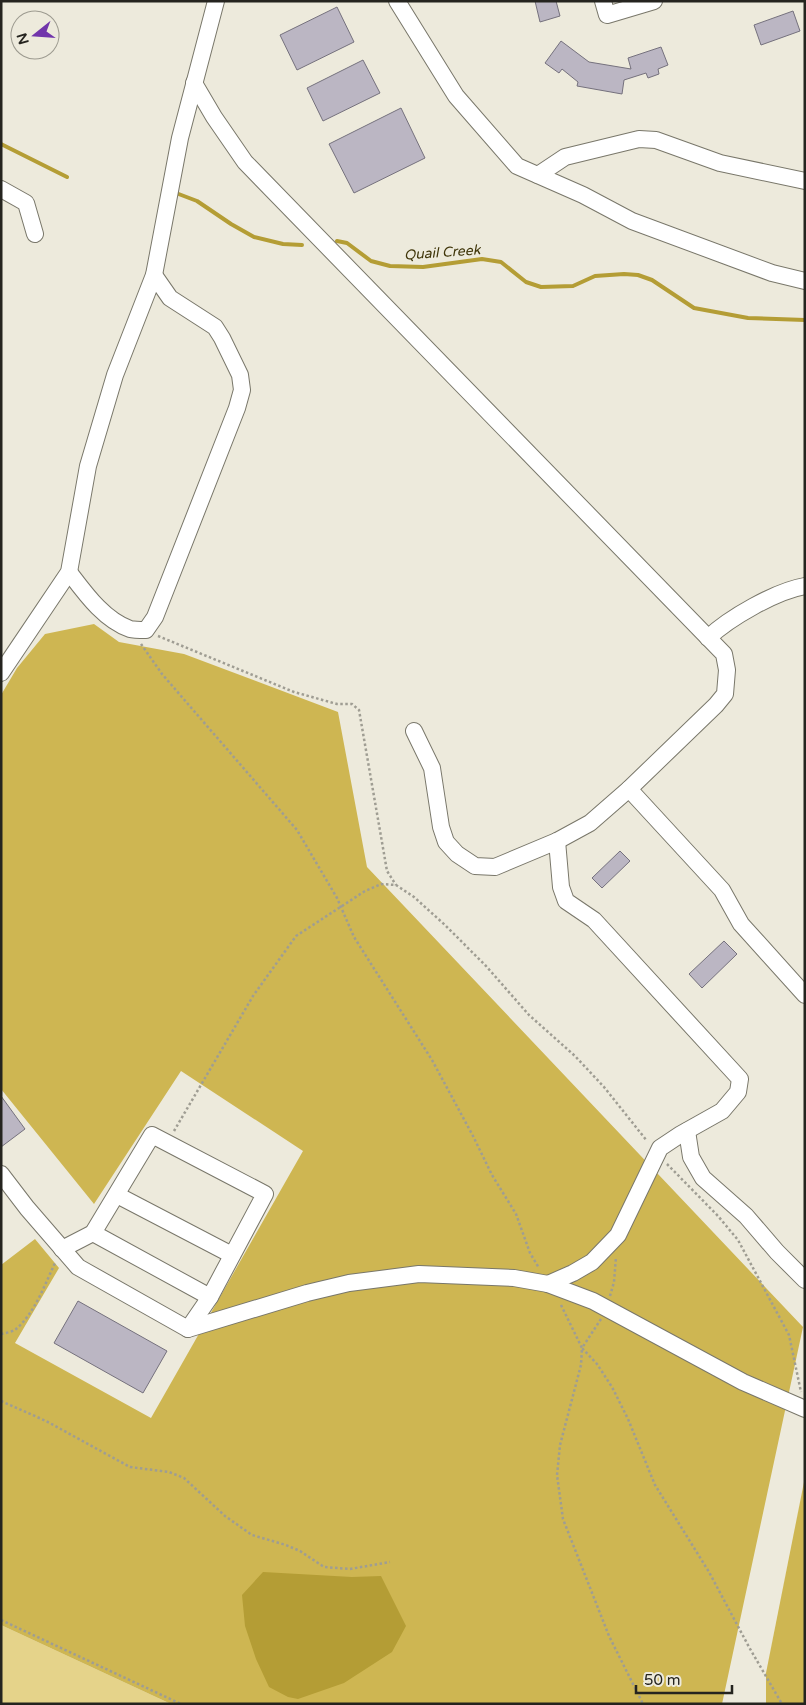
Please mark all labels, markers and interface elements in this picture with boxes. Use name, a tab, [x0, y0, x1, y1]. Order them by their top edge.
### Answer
north arrow	[10, 10, 60, 60]
text: N	[13, 31, 33, 47]
water label: Quail Creek	[403, 241, 482, 264]
scale bar	[636, 1662, 732, 1694]
text: 50 m	[644, 1671, 681, 1689]

